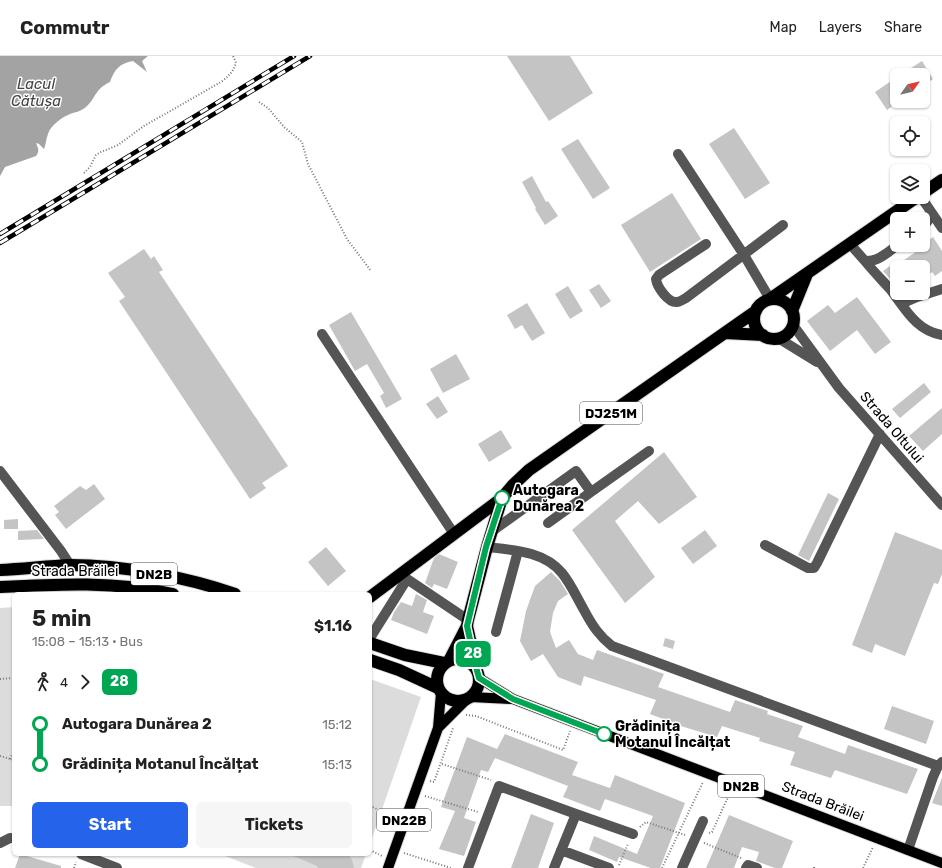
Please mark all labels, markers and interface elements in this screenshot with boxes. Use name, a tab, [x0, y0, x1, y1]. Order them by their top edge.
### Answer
text: Commutr	[20, 16, 109, 39]
text: Map	[770, 19, 797, 36]
text: Layers	[819, 19, 862, 36]
text: Share	[884, 19, 922, 36]
north arrow	[890, 68, 930, 108]
map controls	[890, 68, 930, 300]
water label: Lacul Cătușa	[11, 75, 61, 110]
button: locate	[890, 116, 930, 156]
button: layers	[890, 164, 930, 204]
button: +	[890, 212, 930, 252]
button: −	[890, 260, 930, 300]
street label: Strada Oltului	[856, 388, 927, 466]
road number: DJ251M	[580, 402, 642, 424]
place label: Autogara Dunărea 2	[513, 482, 584, 515]
marker: Autogara Dunărea 2	[494, 490, 510, 506]
street label: Strada Brăilei	[32, 563, 118, 580]
road number: DN2B	[131, 563, 177, 585]
text: 5 min	[32, 605, 92, 632]
text: $1.16	[314, 617, 352, 635]
text: 15:08 – 15:13 · Bus	[32, 634, 143, 649]
line badge: 28	[455, 641, 491, 667]
text: 28	[464, 645, 482, 662]
icon: walk	[32, 671, 54, 693]
icon: forward	[74, 671, 96, 693]
text: 28	[110, 673, 129, 690]
text: 4	[60, 675, 68, 690]
text: Autogara Dunărea 2	[62, 715, 212, 733]
text: 15:12	[322, 717, 352, 732]
place label: Grădinița Motanul Încălțat	[615, 718, 731, 751]
marker: Grădinița Motanul Încălțat	[596, 726, 612, 742]
text: Grădinița Motanul Încălțat	[62, 755, 259, 773]
text: 15:13	[322, 757, 352, 772]
road number: DN2B	[718, 775, 764, 797]
street label: Strada Brăilei	[779, 778, 866, 825]
button: Start	[32, 802, 188, 848]
button: Tickets	[196, 802, 352, 848]
road number: DN22B	[377, 809, 431, 831]

